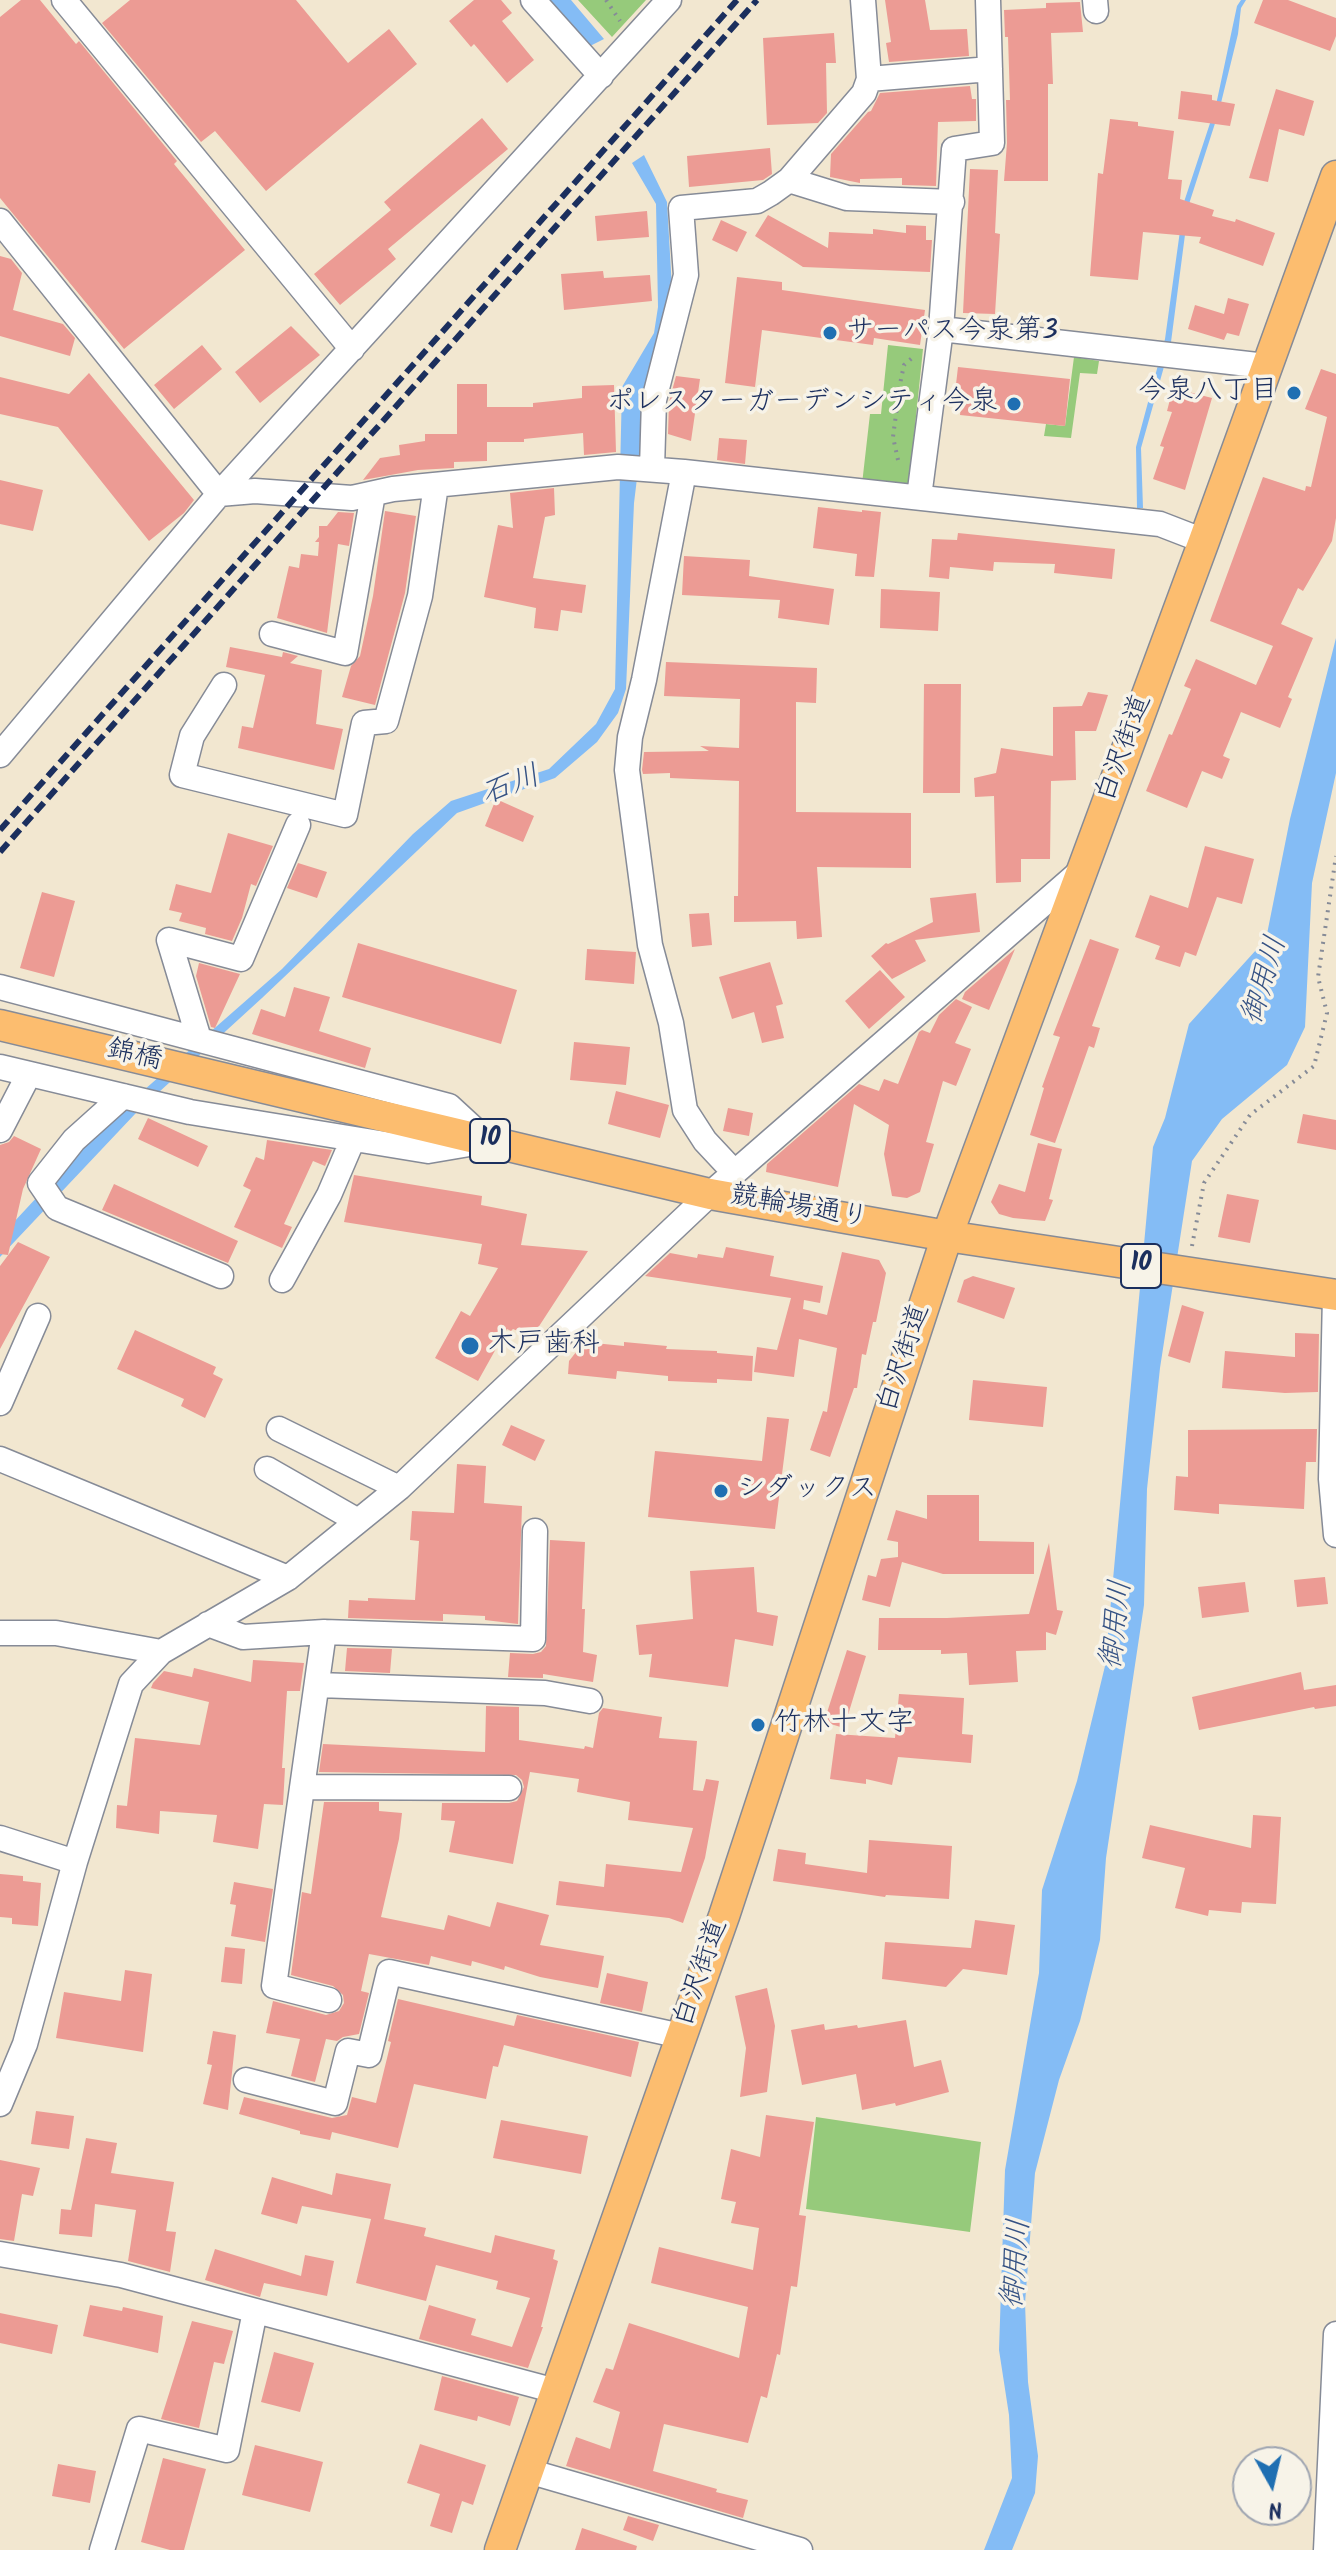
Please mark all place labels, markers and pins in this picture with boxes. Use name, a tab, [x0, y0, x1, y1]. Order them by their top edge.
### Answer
place label: サーパス今泉第3	[846, 316, 1058, 350]
marker: サーパス今泉第3	[821, 324, 839, 342]
place label: 今泉八丁目	[1138, 376, 1278, 410]
marker: 今泉八丁目	[1285, 384, 1303, 402]
place label: ポレスターガーデンシティ今泉	[606, 387, 998, 421]
marker: ポレスターガーデンシティ今泉	[1005, 395, 1023, 413]
place label: 木戸歯科	[488, 1329, 600, 1363]
marker: 木戸歯科	[459, 1335, 481, 1357]
place label: シダックス	[737, 1474, 877, 1508]
marker: シダックス	[712, 1482, 730, 1500]
place label: 竹林十文字	[774, 1708, 914, 1742]
marker: 竹林十文字	[749, 1716, 767, 1734]

